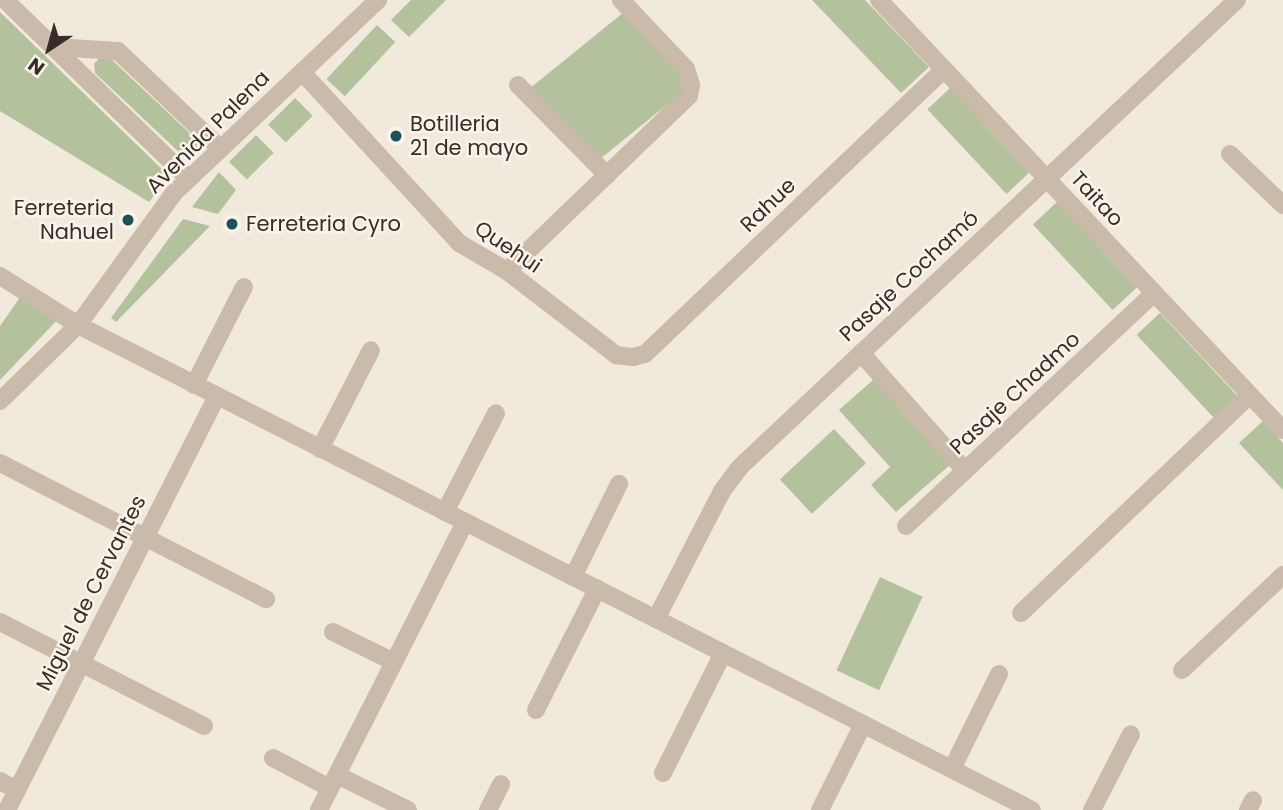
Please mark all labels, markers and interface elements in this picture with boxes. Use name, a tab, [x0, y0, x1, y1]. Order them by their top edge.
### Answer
north arrow	[14, 14, 84, 84]
text: N	[23, 51, 50, 82]
street label: Avenida Palena	[141, 65, 275, 199]
place label: Botilleria 21 de mayo	[410, 111, 528, 161]
marker: Botilleria 21 de mayo	[388, 128, 404, 144]
street label: Taitao	[1065, 166, 1129, 232]
street label: Rahue	[735, 173, 801, 237]
place label: Ferreteria Nahuel	[14, 195, 114, 245]
street label: Pasaje Cochamó	[834, 205, 984, 347]
place label: Ferreteria Cyro	[246, 211, 401, 237]
marker: Ferreteria Nahuel	[120, 212, 136, 228]
marker: Ferreteria Cyro	[224, 216, 240, 232]
street label: Quehui	[470, 216, 546, 278]
street label: Pasaje Chadmo	[945, 326, 1085, 460]
street label: Miguel de Cervantes	[31, 491, 151, 695]

